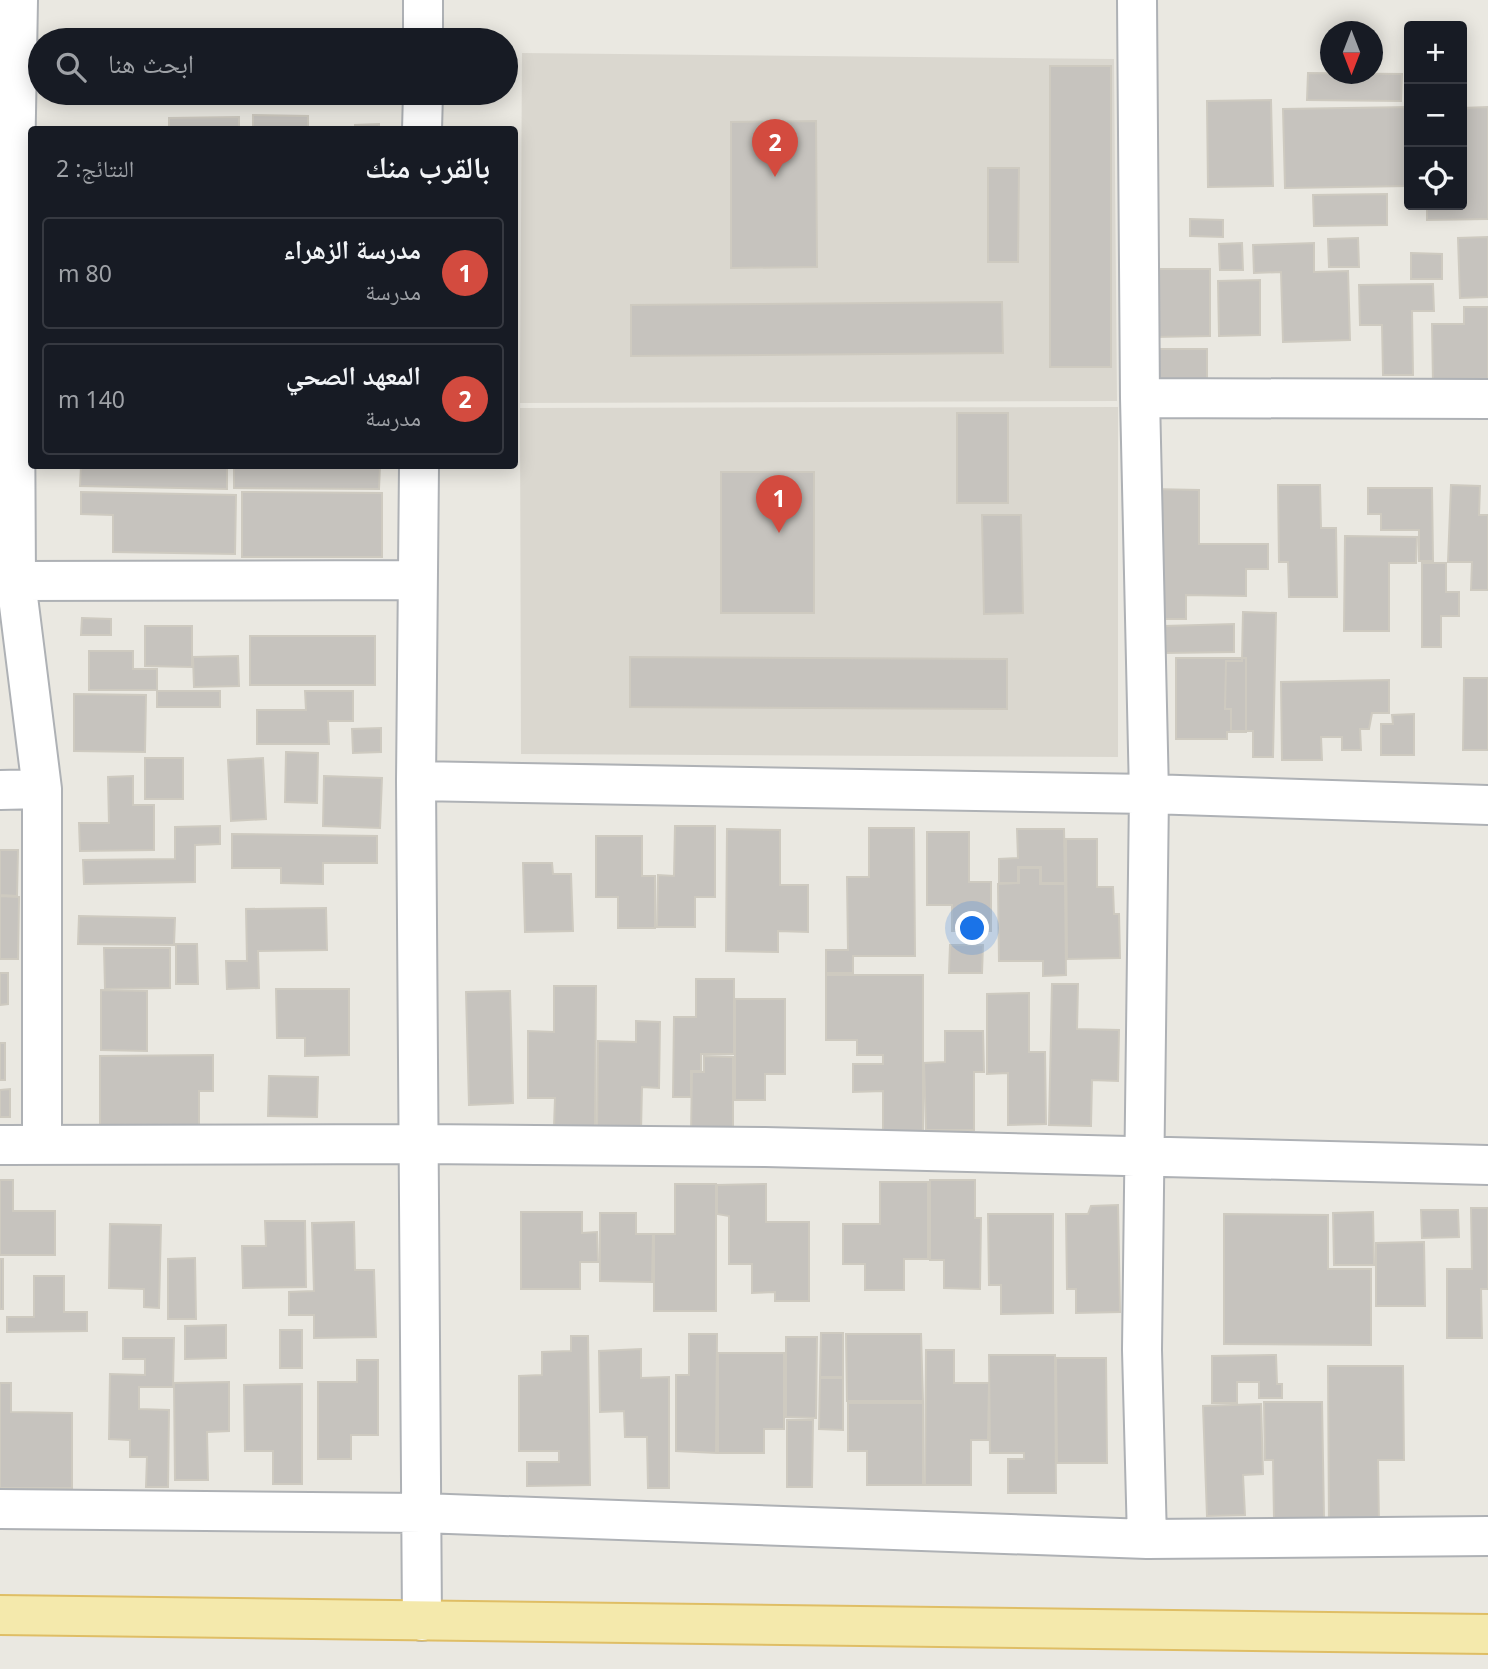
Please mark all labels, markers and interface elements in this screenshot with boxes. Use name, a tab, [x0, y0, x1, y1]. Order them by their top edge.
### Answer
north arrow	[1320, 21, 1383, 84]
map controls	[1404, 21, 1467, 210]
button: +	[1404, 21, 1467, 84]
search box	[28, 28, 518, 105]
text: ابحث هنا	[108, 45, 194, 81]
icon: search	[52, 48, 90, 86]
button: −	[1404, 84, 1467, 147]
pin: 2	[752, 119, 798, 177]
text: بالقرب منك	[365, 146, 490, 187]
button: locate	[1404, 147, 1467, 210]
text: النتائج: 2	[56, 152, 134, 184]
text: مدرسة الزهراء	[283, 231, 421, 267]
text: 80 m	[58, 257, 112, 289]
text: 1	[458, 257, 472, 289]
text: مدرسة	[365, 275, 421, 307]
text: المعهد الصحي	[286, 357, 421, 393]
text: 140 m	[58, 383, 125, 415]
text: 2	[458, 383, 472, 415]
text: مدرسة	[365, 401, 421, 433]
pin: 1	[756, 475, 802, 533]
your location	[955, 911, 989, 945]

